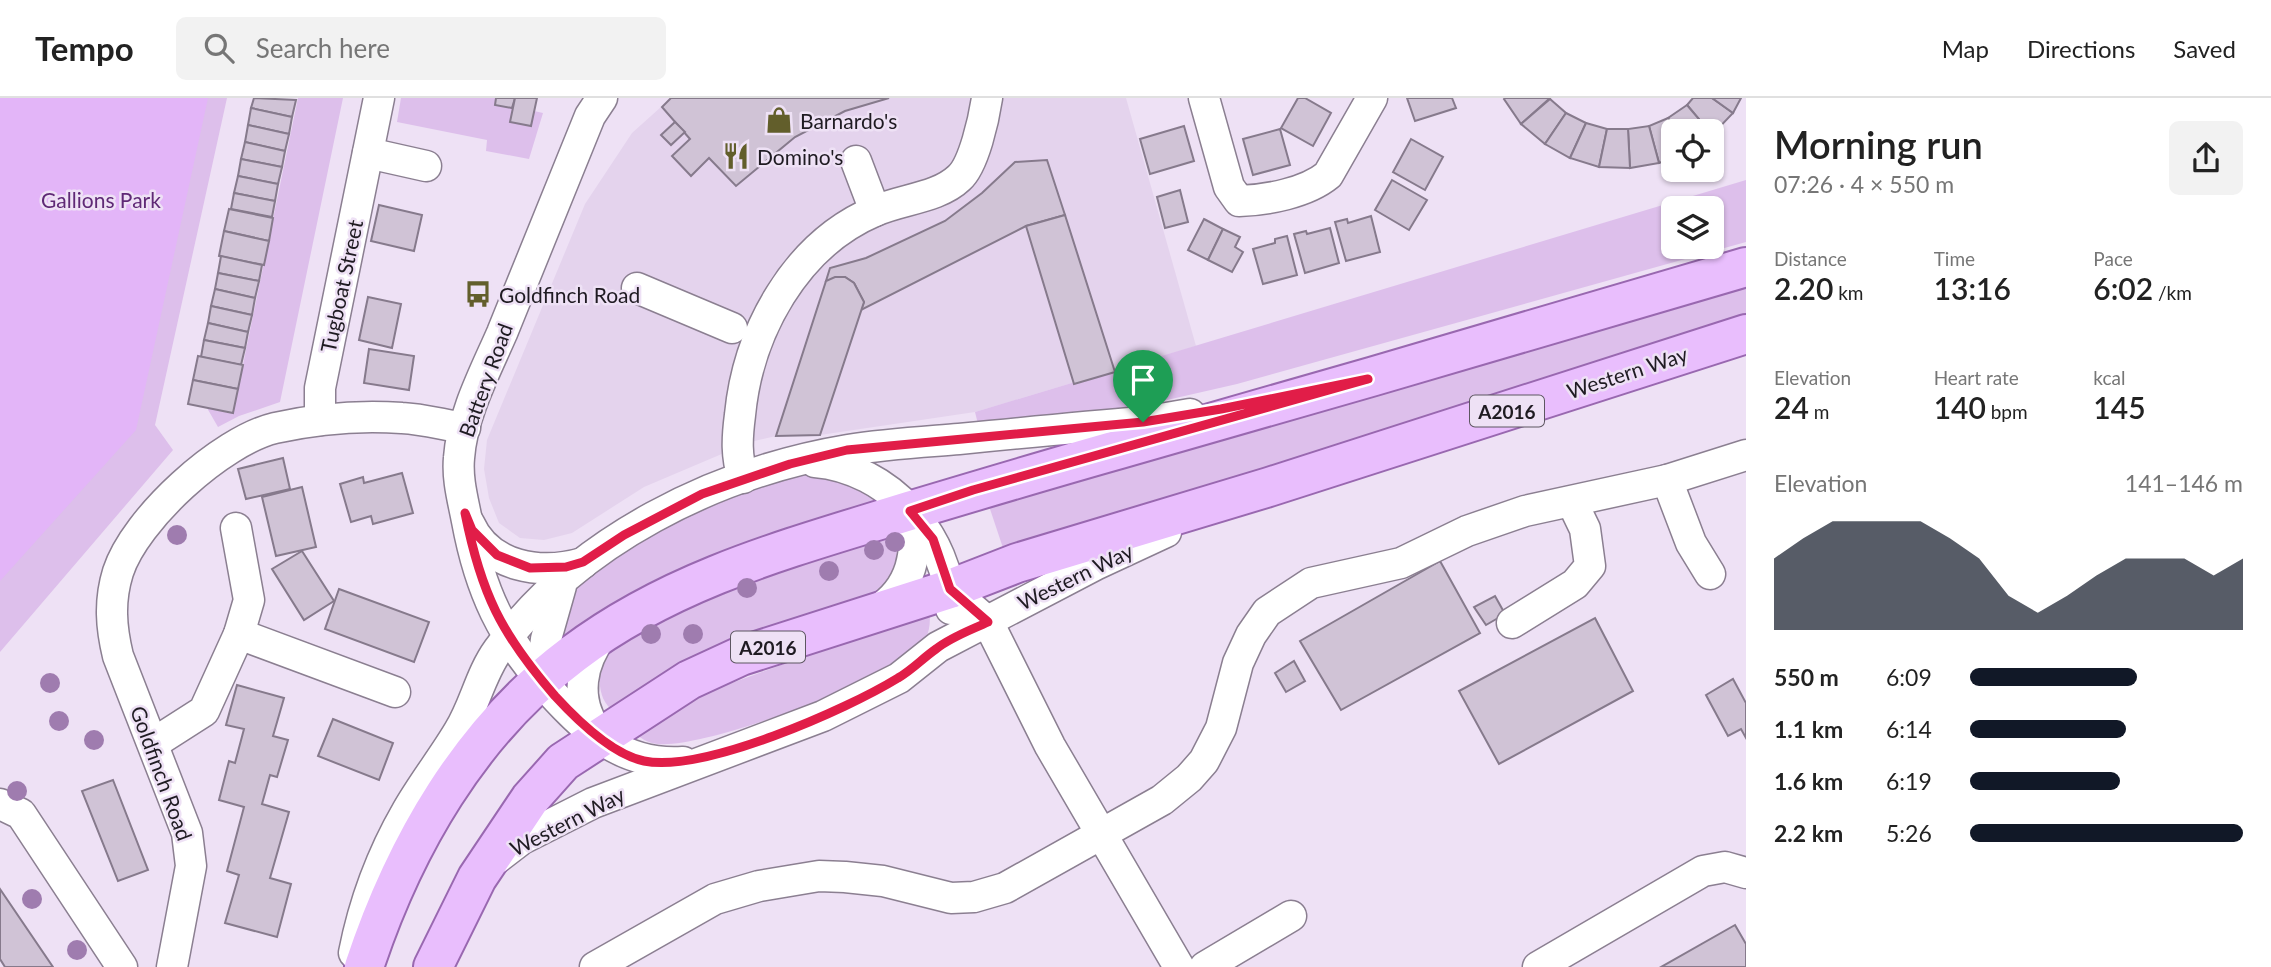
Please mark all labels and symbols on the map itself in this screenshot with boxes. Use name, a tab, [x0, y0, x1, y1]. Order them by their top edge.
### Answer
shop icon: Barnardo's	[764, 105, 794, 135]
place label: Barnardo's	[800, 108, 897, 133]
restaurant icon: Domino's	[721, 141, 751, 171]
place label: Domino's	[757, 144, 843, 169]
park label: Gallions Park	[41, 187, 161, 212]
street label: Tugboat Street	[315, 217, 367, 355]
bus stop icon: Goldfinch Road	[463, 279, 493, 309]
place label: Goldfinch Road	[499, 282, 640, 307]
street label: Battery Road	[453, 320, 517, 440]
street label: Western Way	[1564, 341, 1691, 403]
pin	[1113, 350, 1173, 422]
road number: A2016	[1470, 396, 1544, 426]
street label: Western Way	[1013, 537, 1137, 615]
road number: A2016	[731, 632, 805, 662]
street label: Goldfinch Road	[126, 702, 198, 844]
street label: Western Way	[505, 781, 629, 861]

